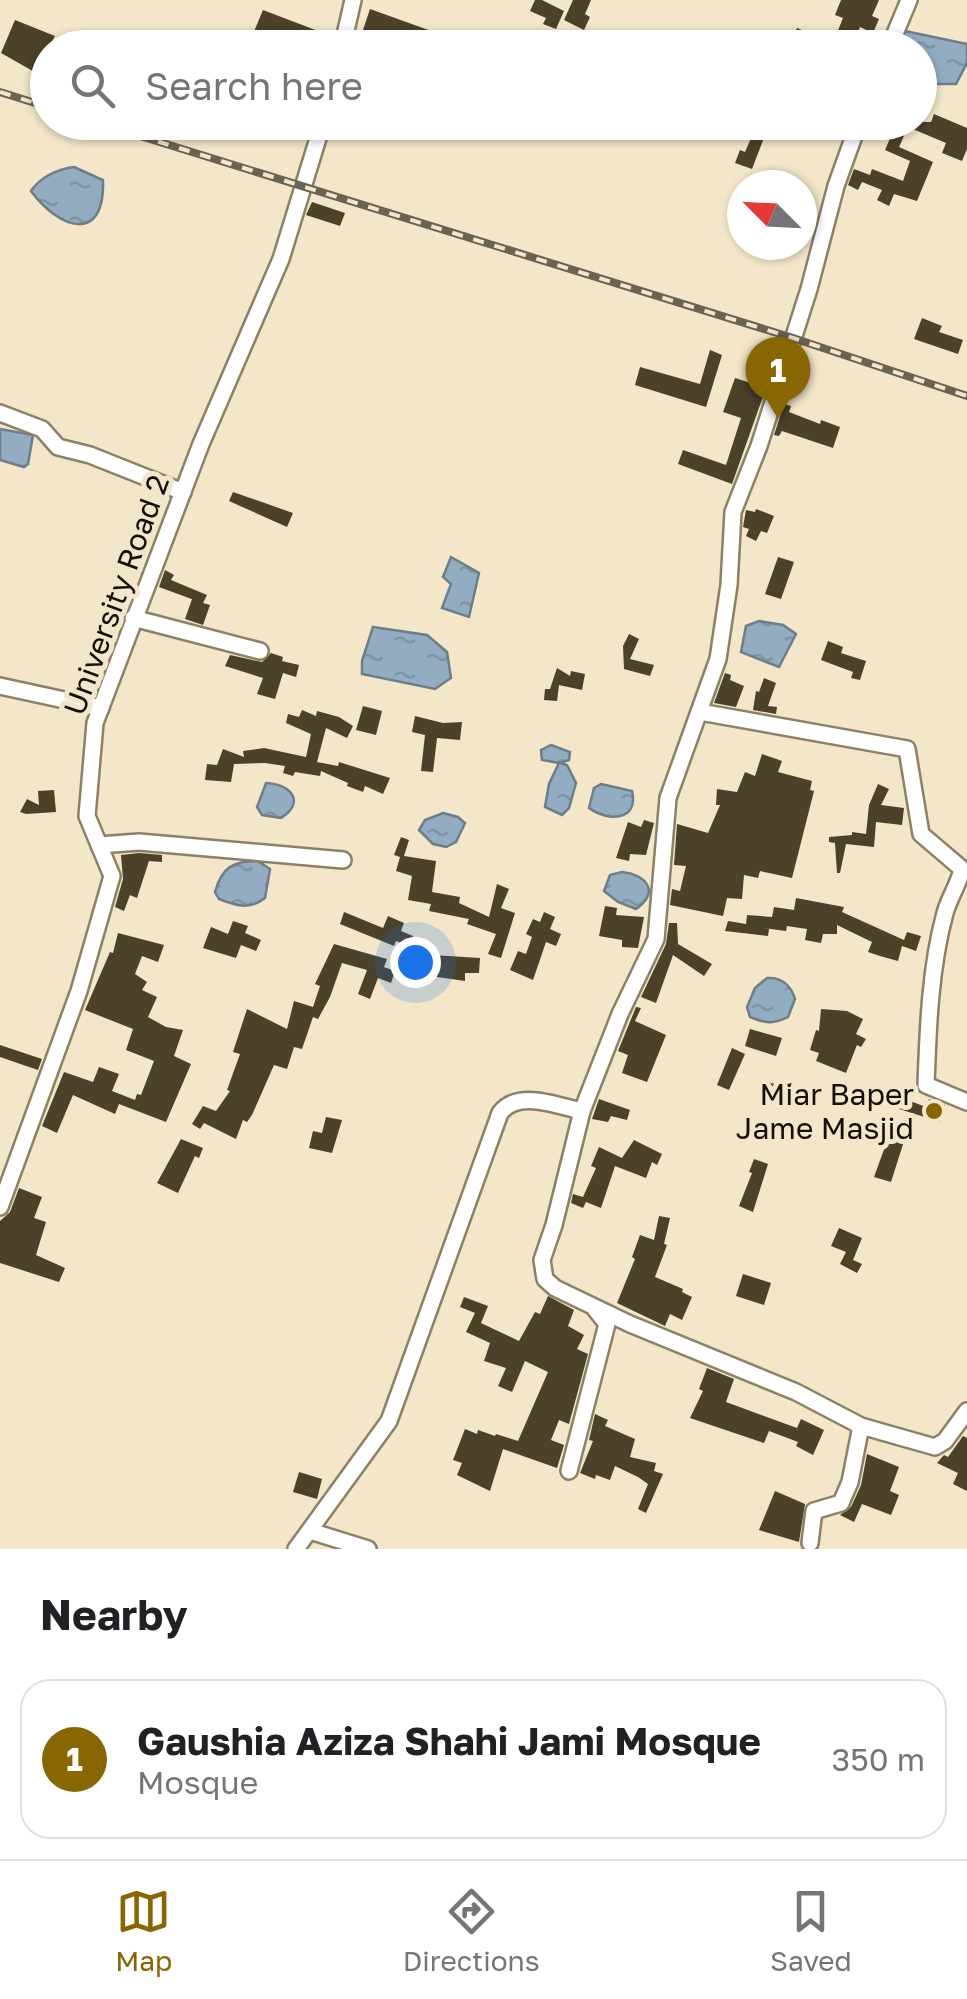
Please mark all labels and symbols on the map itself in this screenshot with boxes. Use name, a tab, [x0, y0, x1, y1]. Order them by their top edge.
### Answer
north arrow	[727, 170, 817, 260]
pin: 1	[746, 336, 810, 419]
street label: University Road 2	[56, 470, 176, 720]
your location	[390, 937, 441, 988]
place label: Miar Baper Jame Masjid	[736, 1076, 914, 1146]
marker: Miar Baper Jame Masjid	[923, 1100, 945, 1122]

